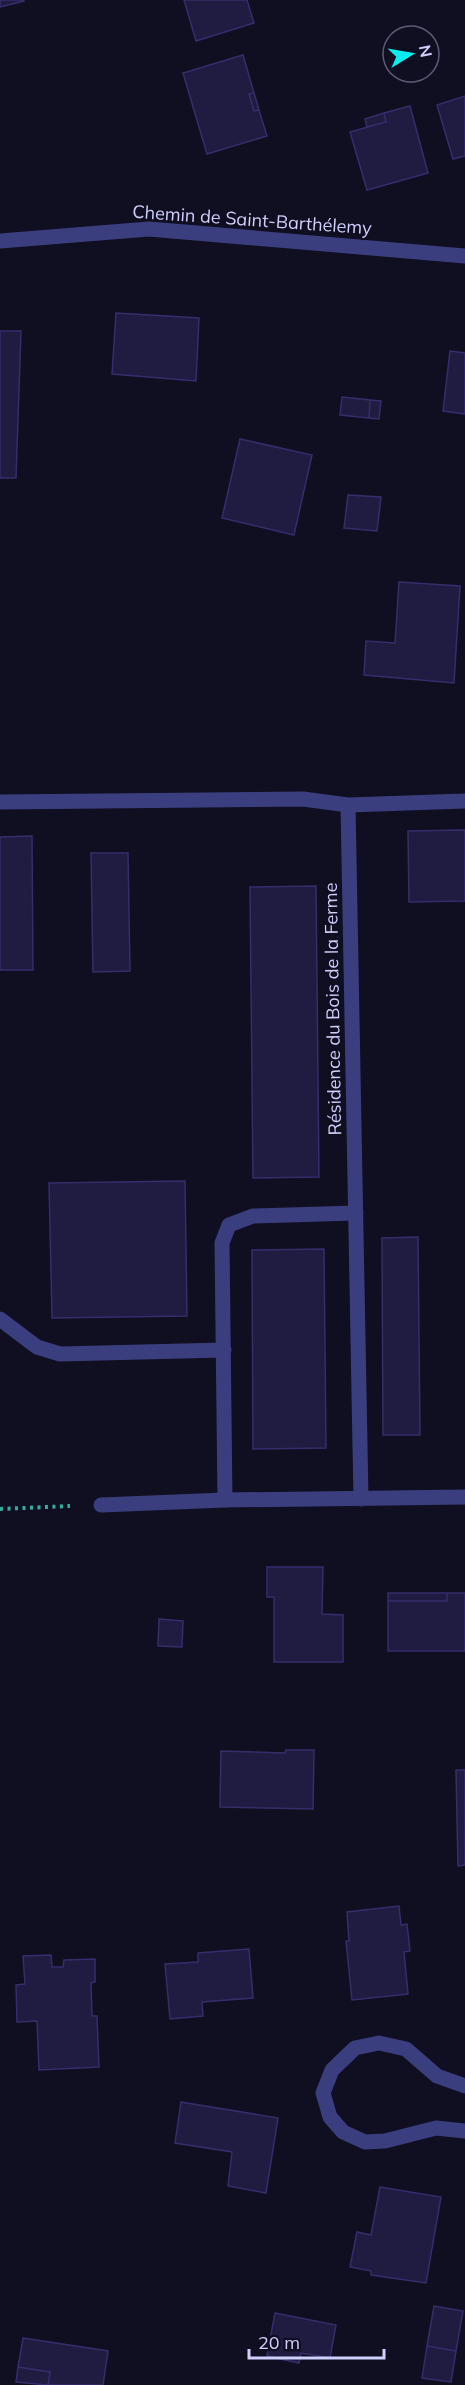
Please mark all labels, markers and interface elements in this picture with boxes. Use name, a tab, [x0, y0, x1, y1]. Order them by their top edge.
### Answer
north arrow	[381, 24, 441, 84]
text: N	[415, 43, 437, 59]
street label: Chemin de Saint-Barthélemy	[132, 200, 373, 239]
street label: Résidence du Bois de la Ferme	[319, 882, 346, 1136]
scale bar	[249, 2322, 384, 2360]
text: 20 m	[258, 2331, 300, 2354]

